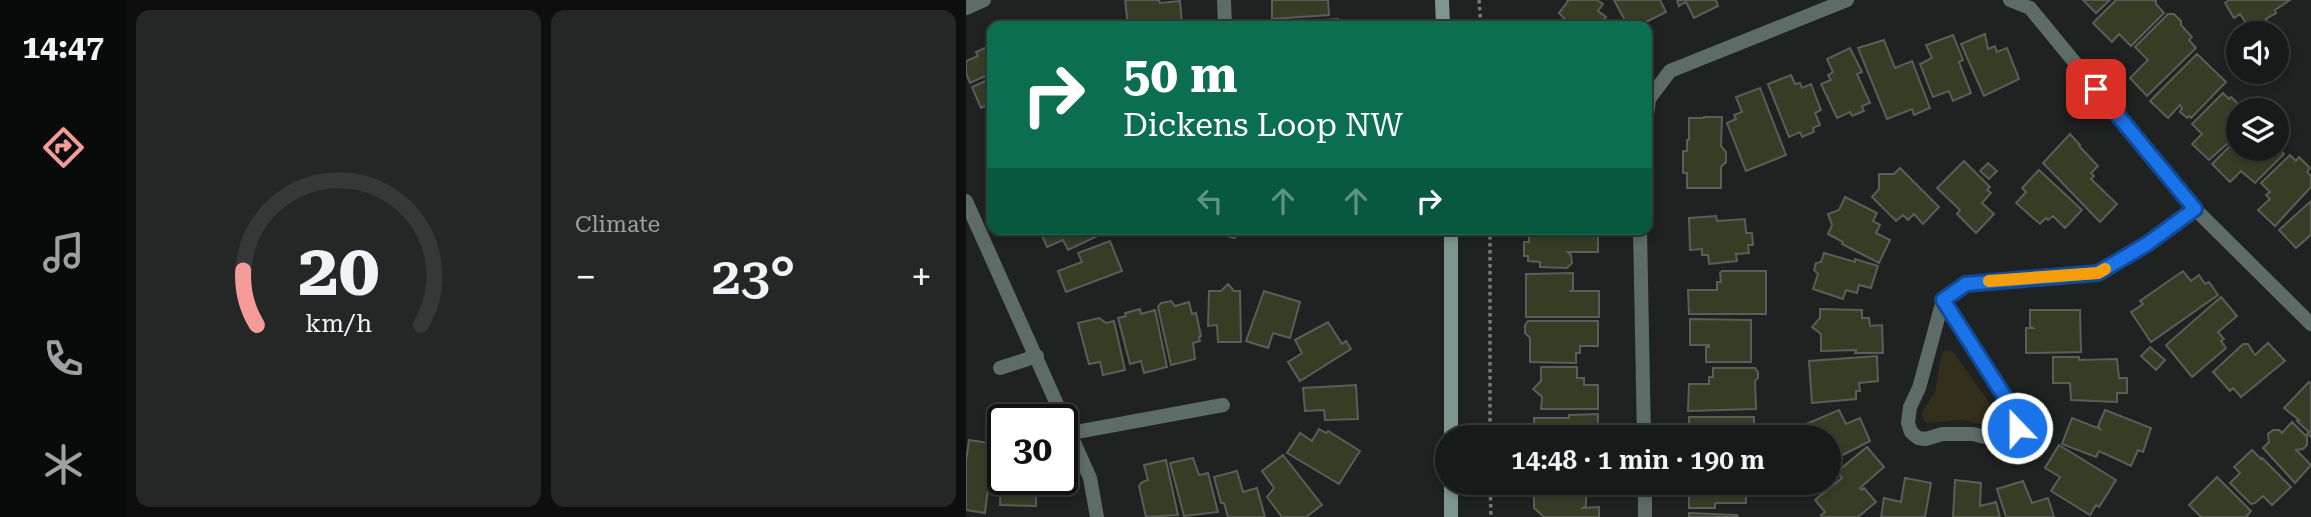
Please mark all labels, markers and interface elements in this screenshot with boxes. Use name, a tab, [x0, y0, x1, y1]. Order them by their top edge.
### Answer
map controls	[2226, 21, 2289, 161]
button: sound	[2226, 21, 2289, 84]
text: 14:47	[22, 28, 104, 66]
text: 50 m	[1123, 47, 1238, 104]
icon: right	[1008, 49, 1099, 140]
pin	[2066, 59, 2126, 119]
icon: arrive	[2077, 70, 2115, 108]
button: layers	[2226, 98, 2289, 161]
text: Dickens Loop NW	[1123, 106, 1403, 144]
icon: directions	[39, 123, 88, 172]
icon: left	[1191, 182, 1229, 220]
icon: ahead	[1264, 182, 1302, 220]
icon: ahead	[1337, 182, 1375, 220]
icon: right	[1410, 182, 1448, 220]
text: Climate	[575, 211, 660, 238]
icon: music	[39, 228, 88, 277]
text: 20	[298, 228, 379, 313]
text: 23°	[712, 246, 795, 307]
text: −	[575, 255, 596, 299]
text: +	[911, 255, 932, 299]
text: km/h	[305, 308, 372, 337]
icon: phone	[39, 334, 88, 383]
position arrow	[1980, 391, 2054, 465]
speed limit sign: 30	[987, 404, 1078, 495]
icon: climate	[39, 440, 88, 489]
text: 14:48 · 1 min · 190 m	[1511, 445, 1765, 475]

